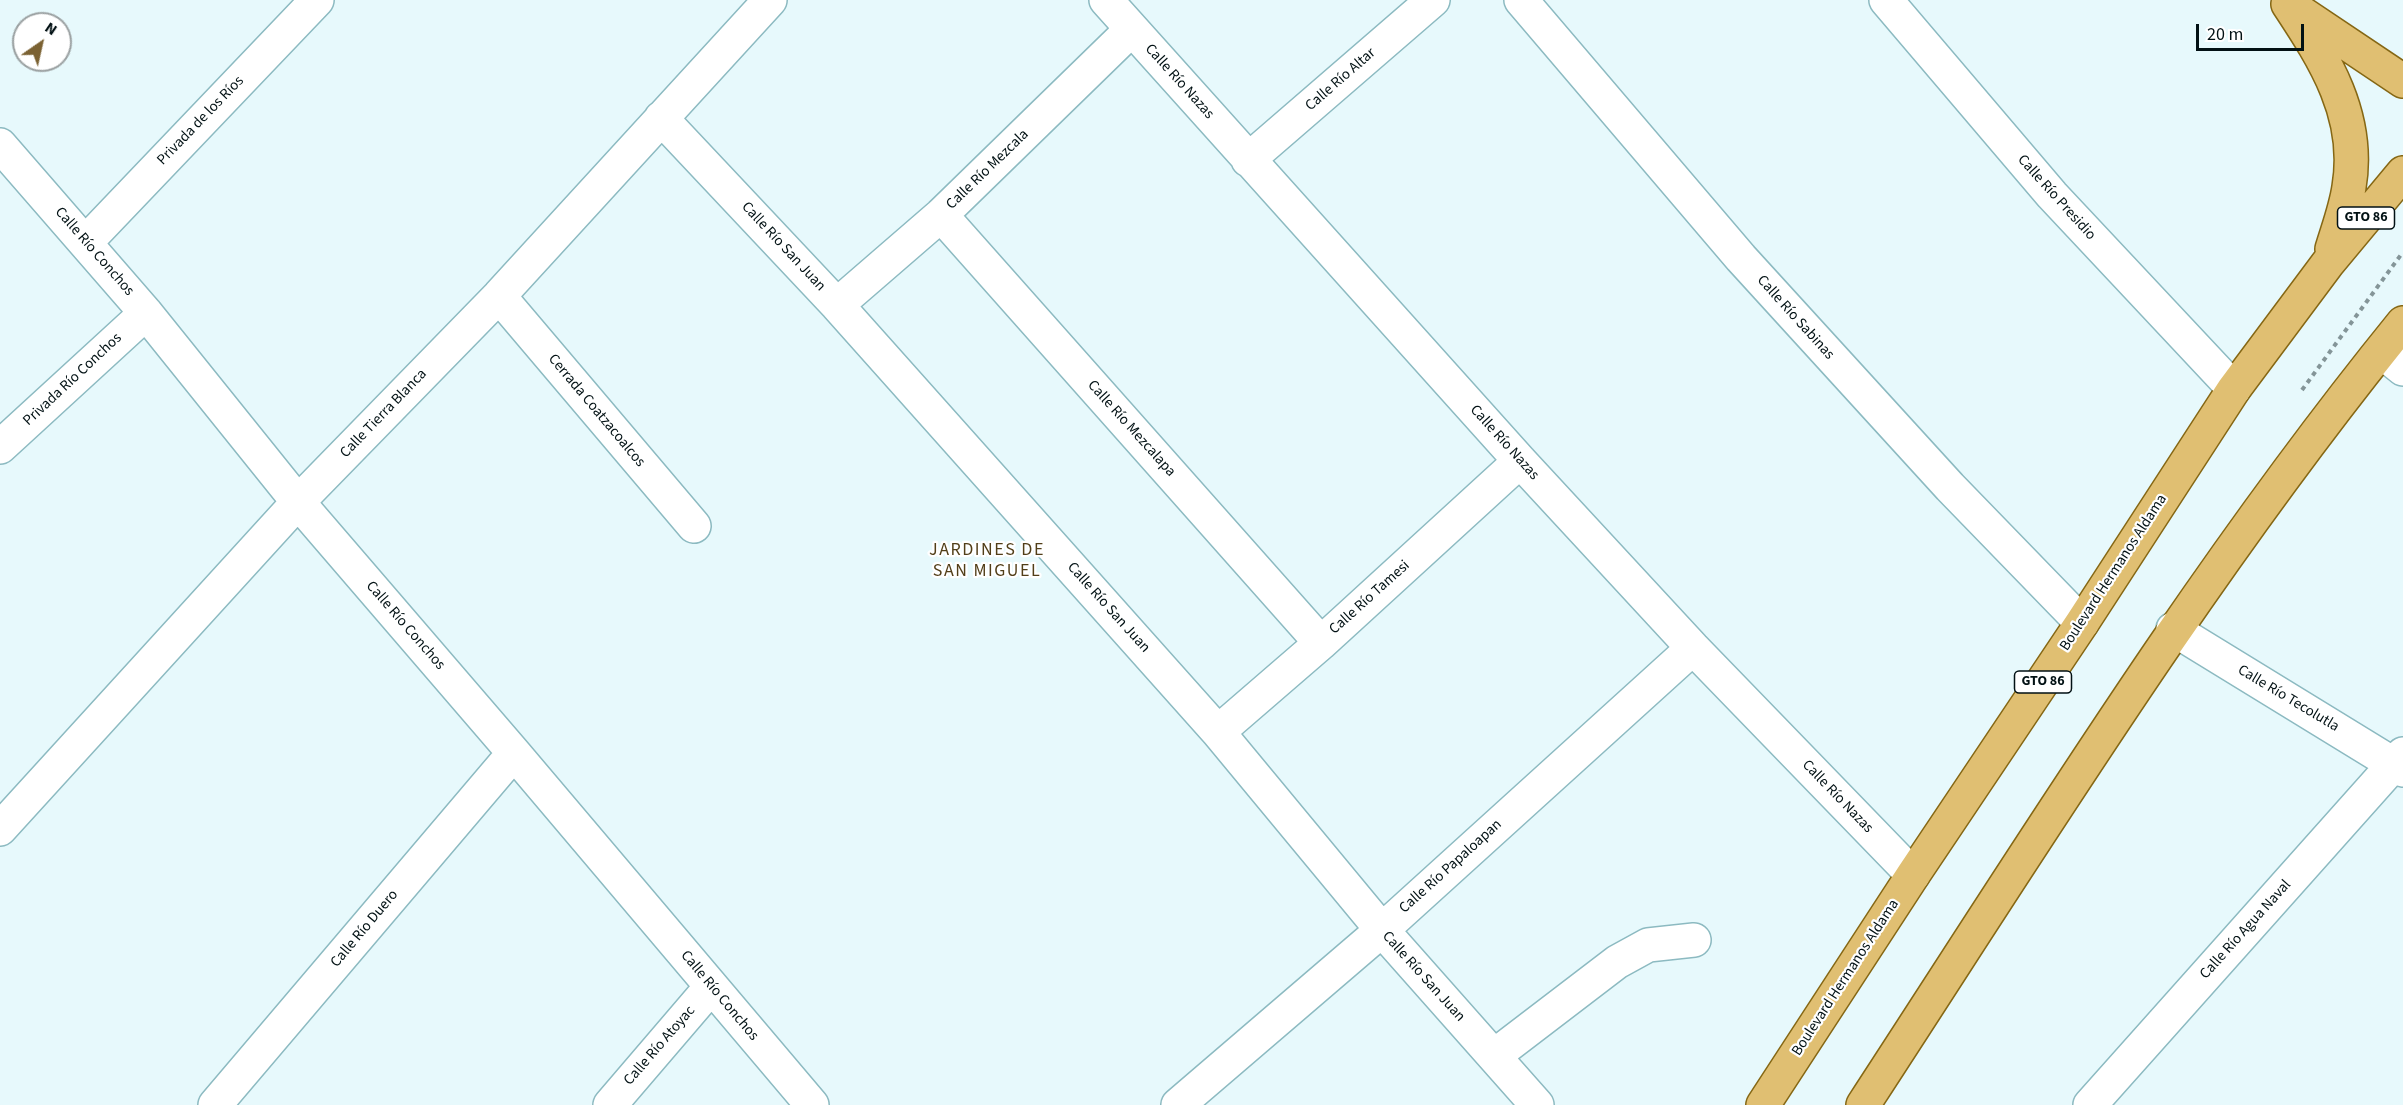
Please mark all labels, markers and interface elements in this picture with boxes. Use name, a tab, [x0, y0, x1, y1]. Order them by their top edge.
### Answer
north arrow	[12, 12, 72, 72]
scale bar	[2199, 12, 2307, 50]
text: N	[40, 17, 62, 41]
text: 20 m	[2207, 22, 2243, 47]
street label: Calle Río Nazas	[1141, 41, 1217, 123]
street label: Calle Río Altar	[1302, 45, 1380, 115]
street label: Privada de los Ríos	[154, 73, 248, 169]
street label: Calle Río Mezcala	[943, 126, 1033, 214]
street label: Calle Río Presidio	[2013, 152, 2099, 244]
street label: Calle Río San Juan	[737, 199, 829, 295]
street label: Calle Río Conchos	[51, 204, 137, 300]
road number: GTO 86	[2338, 207, 2394, 229]
street label: Calle Río Sabinas	[1752, 272, 1838, 364]
street label: Privada Río Conchos	[20, 330, 126, 430]
street label: Cerrada Coatzacoalcos	[544, 351, 648, 471]
street label: Calle Tierra Blanca	[337, 366, 431, 462]
street label: Calle Río Mezcalapa	[1083, 377, 1179, 481]
street label: Calle Río Nazas	[1466, 402, 1542, 484]
street label: Boulevard Hermanos Aldama	[2057, 491, 2171, 655]
district label: JARDINES DE SAN MIGUEL	[929, 540, 1045, 582]
street label: Calle Río Tamesi	[1326, 557, 1414, 639]
street label: Calle Río San Juan	[1063, 559, 1153, 657]
street label: Calle Río Conchos	[362, 578, 448, 674]
street label: Calle Río Tecolutla	[2234, 662, 2342, 736]
road number: GTO 86	[2014, 671, 2072, 693]
street label: Calle Río Nazas	[1798, 757, 1876, 837]
street label: Calle Río Papaloapan	[1396, 816, 1506, 918]
street label: Calle Río Agua Naval	[2197, 877, 2295, 983]
street label: Calle Río Duero	[327, 887, 403, 971]
street label: Boulevard Hermanos Aldama	[1789, 896, 1903, 1060]
street label: Calle Río San Juan	[1378, 928, 1468, 1026]
street label: Calle Río Conchos	[676, 947, 762, 1045]
street label: Calle Río Atoyac	[621, 1003, 699, 1089]

